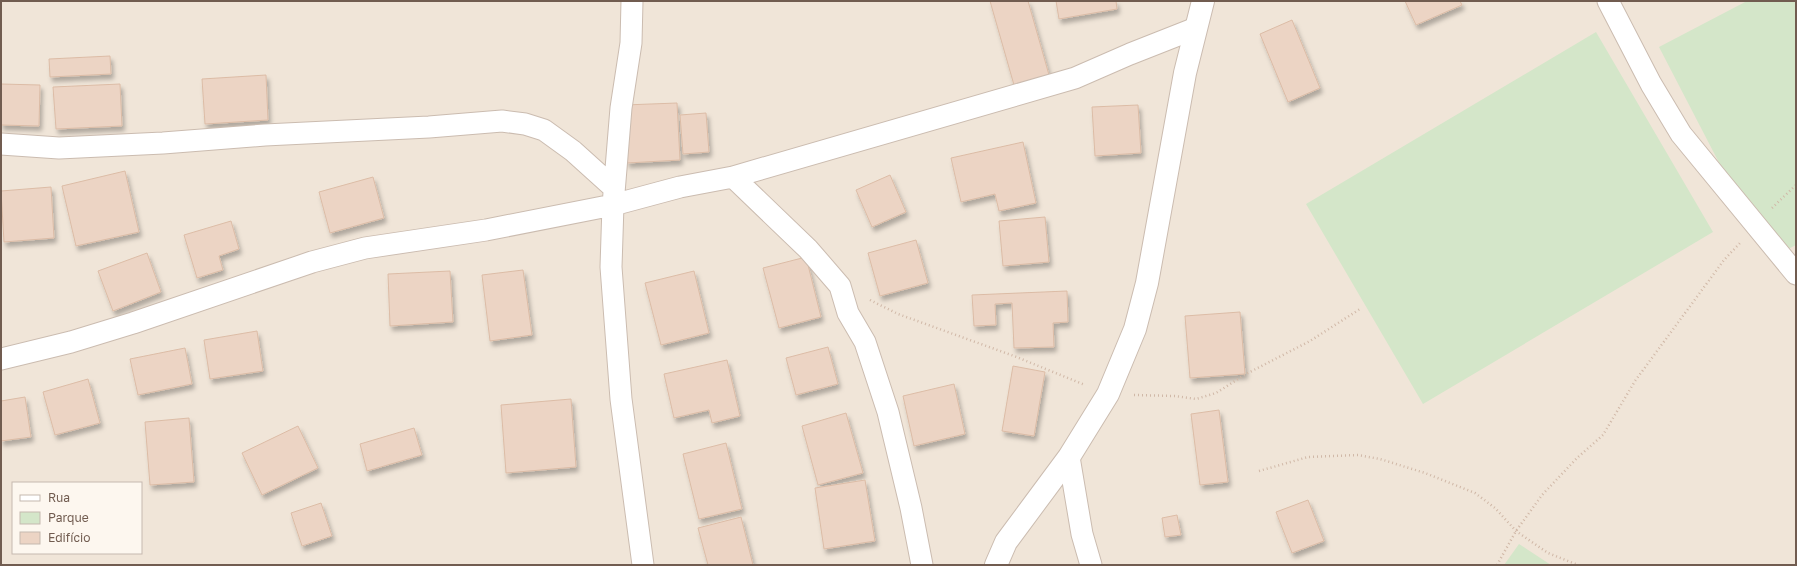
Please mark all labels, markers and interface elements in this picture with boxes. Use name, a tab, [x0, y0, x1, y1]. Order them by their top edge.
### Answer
legend	[12, 482, 142, 554]
text: Rua	[48, 490, 70, 505]
text: Parque	[48, 510, 89, 525]
text: Edifício	[48, 530, 90, 545]

